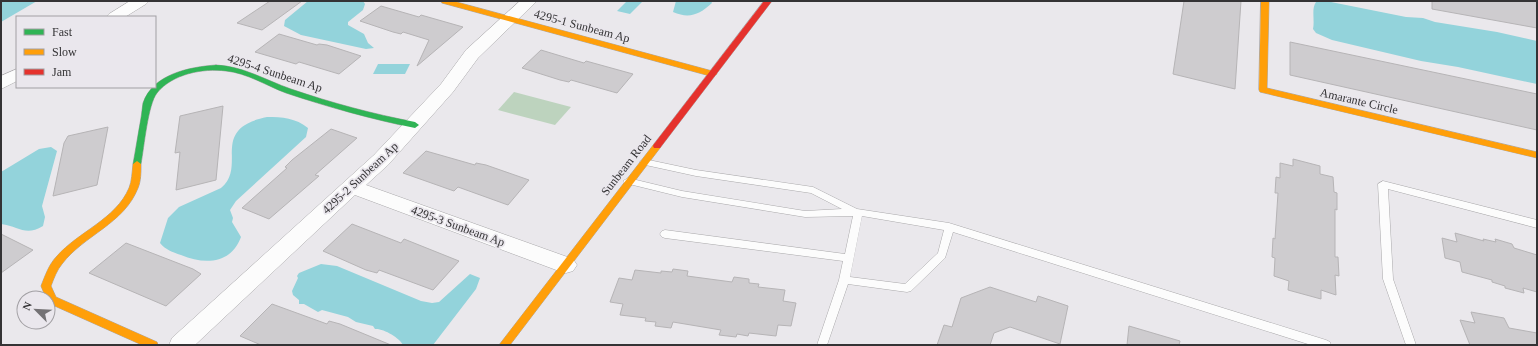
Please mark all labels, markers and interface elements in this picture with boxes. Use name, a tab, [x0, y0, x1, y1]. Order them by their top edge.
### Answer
street label: 4295-1 Sunbeam Ap	[533, 6, 631, 46]
legend	[16, 16, 156, 88]
text: Fast	[52, 25, 73, 39]
text: Slow	[52, 45, 77, 59]
street label: 4295-4 Sunbeam Ap	[226, 51, 324, 95]
text: Jam	[52, 65, 72, 79]
street label: Amarante Circle	[1319, 85, 1399, 117]
street label: Sunbeam Road	[598, 132, 654, 198]
street label: 4295-2 Sunbeam Ap	[319, 139, 401, 217]
street label: 4295-3 Sunbeam Ap	[409, 203, 507, 249]
north arrow	[16, 290, 56, 330]
text: N	[20, 300, 34, 312]

